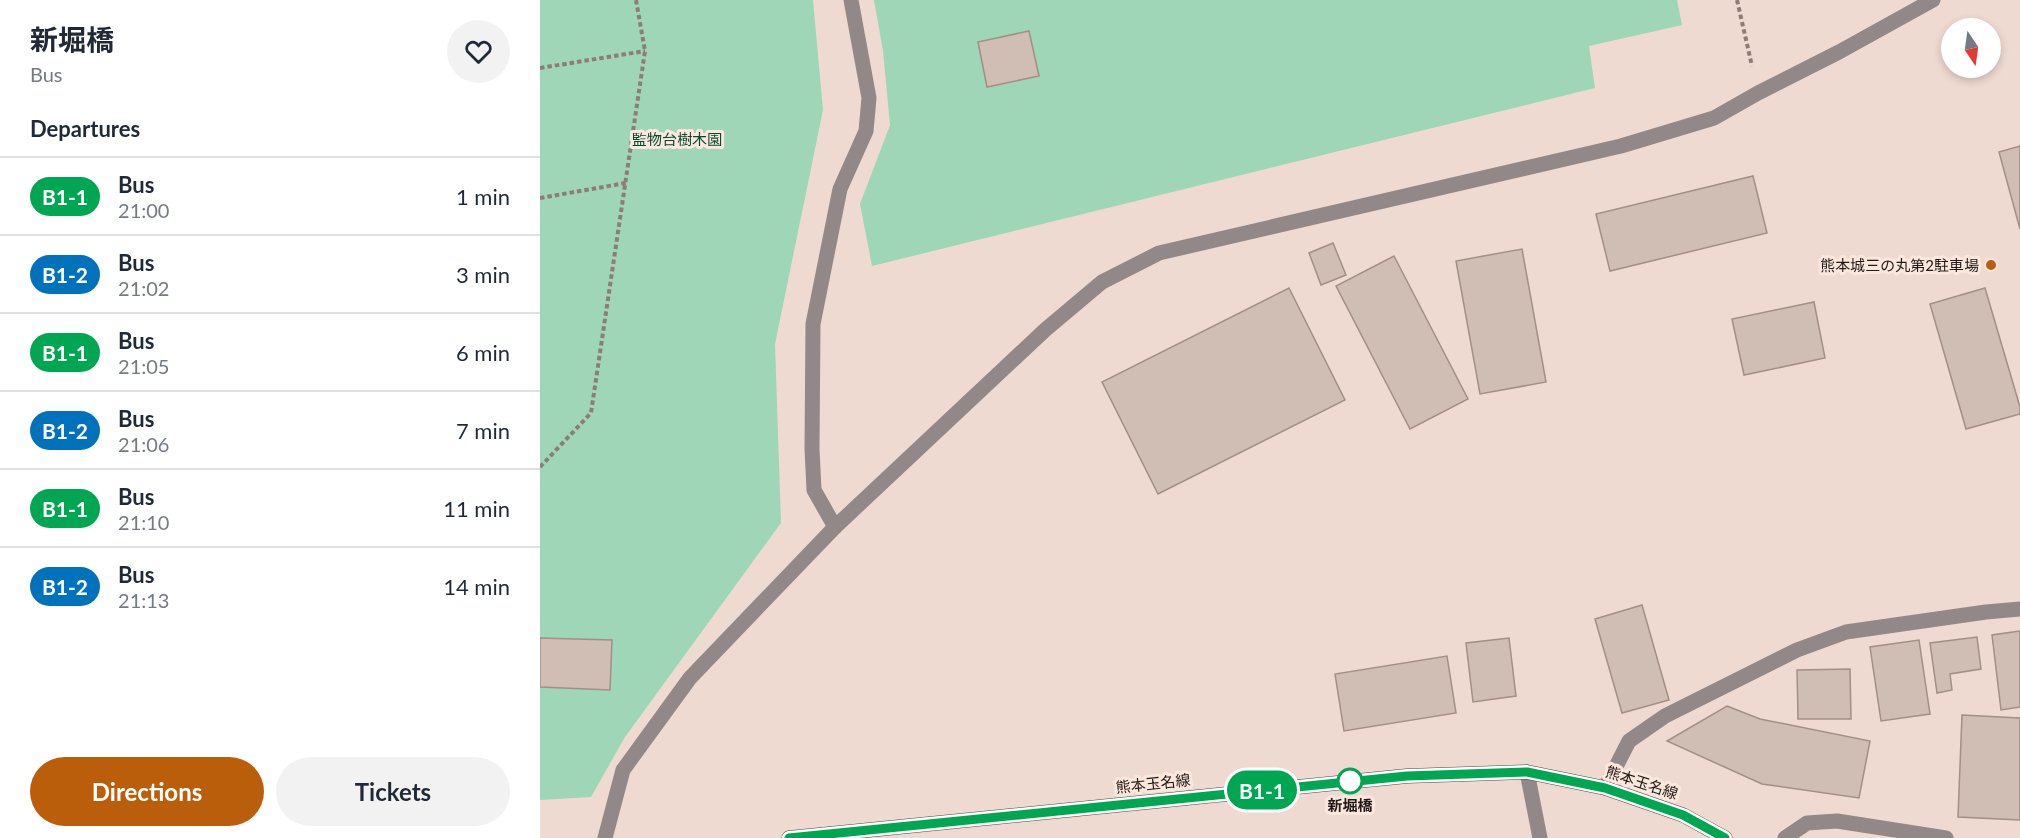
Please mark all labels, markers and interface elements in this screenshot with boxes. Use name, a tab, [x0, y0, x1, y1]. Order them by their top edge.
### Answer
north arrow	[1941, 18, 2001, 78]
map controls	[1941, 18, 2001, 78]
button: heart	[447, 20, 510, 83]
text: 新堀橋	[30, 22, 114, 56]
text: Bus	[30, 62, 63, 86]
text: Departures	[30, 115, 140, 142]
park label: 監物台樹木園	[632, 130, 722, 148]
text: Bus	[118, 171, 154, 198]
text: 1 min	[456, 183, 510, 210]
text: B1-1	[42, 184, 88, 209]
text: 21:00	[118, 198, 169, 222]
text: Bus	[118, 249, 154, 276]
place label: 熊本城三の丸第2駐車場	[1820, 256, 1979, 274]
marker: 熊本城三の丸第2駐車場	[1984, 258, 1998, 272]
text: 3 min	[456, 261, 510, 288]
text: B1-2	[42, 262, 88, 287]
text: 21:02	[118, 276, 169, 300]
text: Bus	[118, 327, 154, 354]
text: 6 min	[456, 339, 510, 366]
text: B1-1	[42, 340, 88, 365]
text: 21:05	[118, 354, 169, 378]
text: Bus	[118, 405, 154, 432]
text: 7 min	[456, 417, 510, 444]
text: B1-2	[42, 418, 88, 443]
text: 21:06	[118, 432, 169, 456]
text: Bus	[118, 483, 154, 510]
text: 11 min	[443, 495, 510, 522]
text: B1-1	[42, 496, 88, 521]
text: 21:10	[118, 510, 169, 534]
text: Bus	[118, 561, 154, 588]
text: 14 min	[443, 573, 510, 600]
text: B1-2	[42, 574, 88, 599]
text: 21:13	[118, 588, 169, 612]
button: Directions	[30, 757, 264, 826]
button: Tickets	[276, 757, 510, 826]
street label: 熊本玉名線	[1604, 762, 1680, 802]
marker: 新堀橋	[1337, 768, 1363, 794]
street label: 熊本玉名線	[1115, 770, 1191, 796]
line badge: B1-1	[1220, 770, 1304, 810]
text: B1-1	[1239, 778, 1285, 803]
place label: 新堀橋	[1327, 796, 1373, 814]

